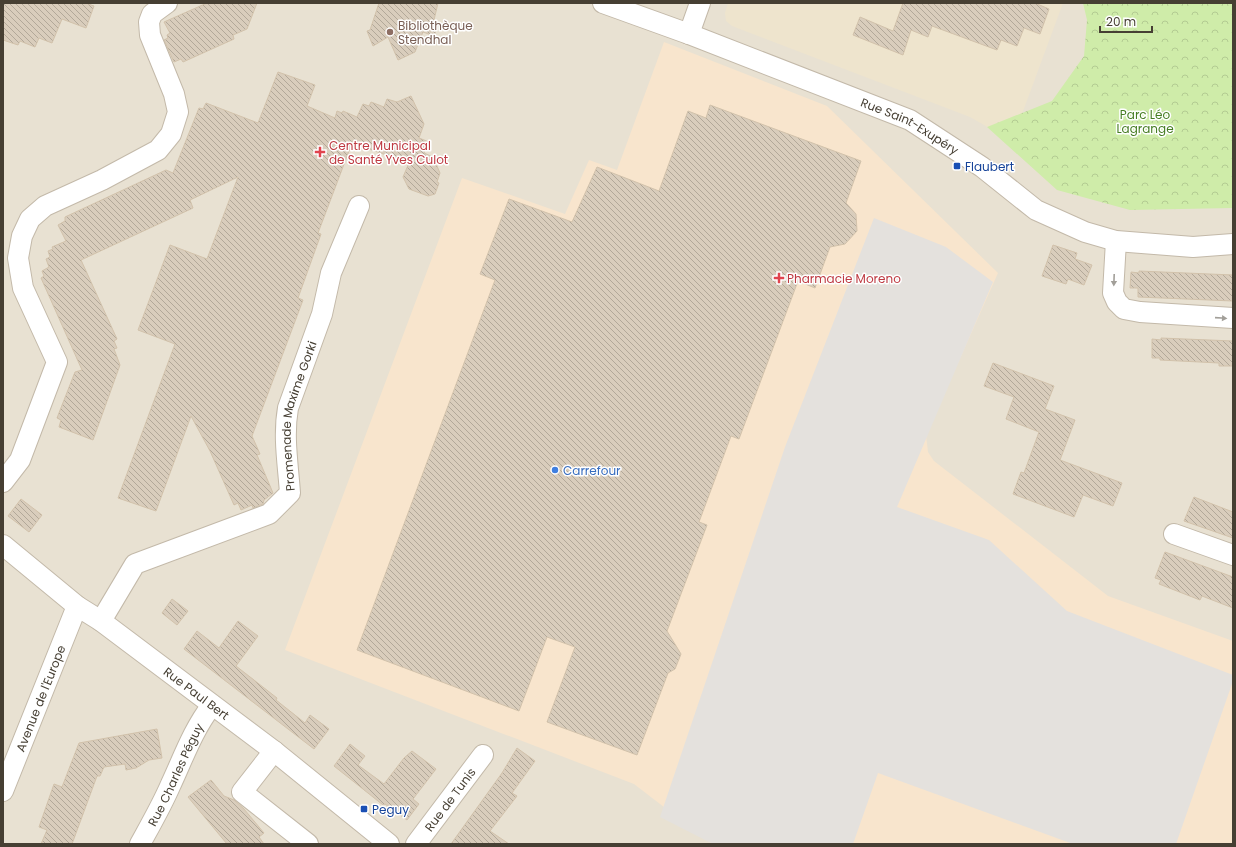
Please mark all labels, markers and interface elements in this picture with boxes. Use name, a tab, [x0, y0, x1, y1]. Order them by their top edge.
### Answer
scale bar	[1100, 8, 1152, 34]
text: 20 m	[1106, 13, 1136, 30]
place label: Bibliothèque Stendhal	[398, 17, 473, 48]
marker: Bibliothèque Stendhal	[385, 27, 395, 37]
street label: Rue Saint-Exupéry	[858, 93, 962, 158]
park label: Parc Léo Lagrange	[1116, 106, 1174, 137]
place label: Centre Municipal de Santé Yves Culot	[329, 137, 448, 168]
marker: Centre Municipal de Santé Yves Culot	[314, 146, 326, 158]
place label: Flaubert	[965, 158, 1014, 175]
marker: Flaubert	[952, 161, 962, 171]
place label: Pharmacie Moreno	[787, 270, 901, 287]
marker: Pharmacie Moreno	[774, 273, 784, 283]
one-way arrow	[1111, 274, 1117, 287]
one-way arrow	[1215, 314, 1227, 321]
street label: Promenade Maxime Gorki	[277, 338, 320, 492]
place label: Carrefour	[563, 462, 621, 479]
marker: Carrefour	[550, 465, 560, 475]
street label: Avenue de l'Europe	[11, 642, 69, 754]
street label: Rue Paul Bert	[160, 663, 233, 723]
street label: Rue Charles Péguy	[143, 720, 207, 829]
street label: Rue de Tunis	[420, 764, 479, 835]
place label: Peguy	[372, 801, 409, 818]
marker: Peguy	[359, 804, 369, 814]

